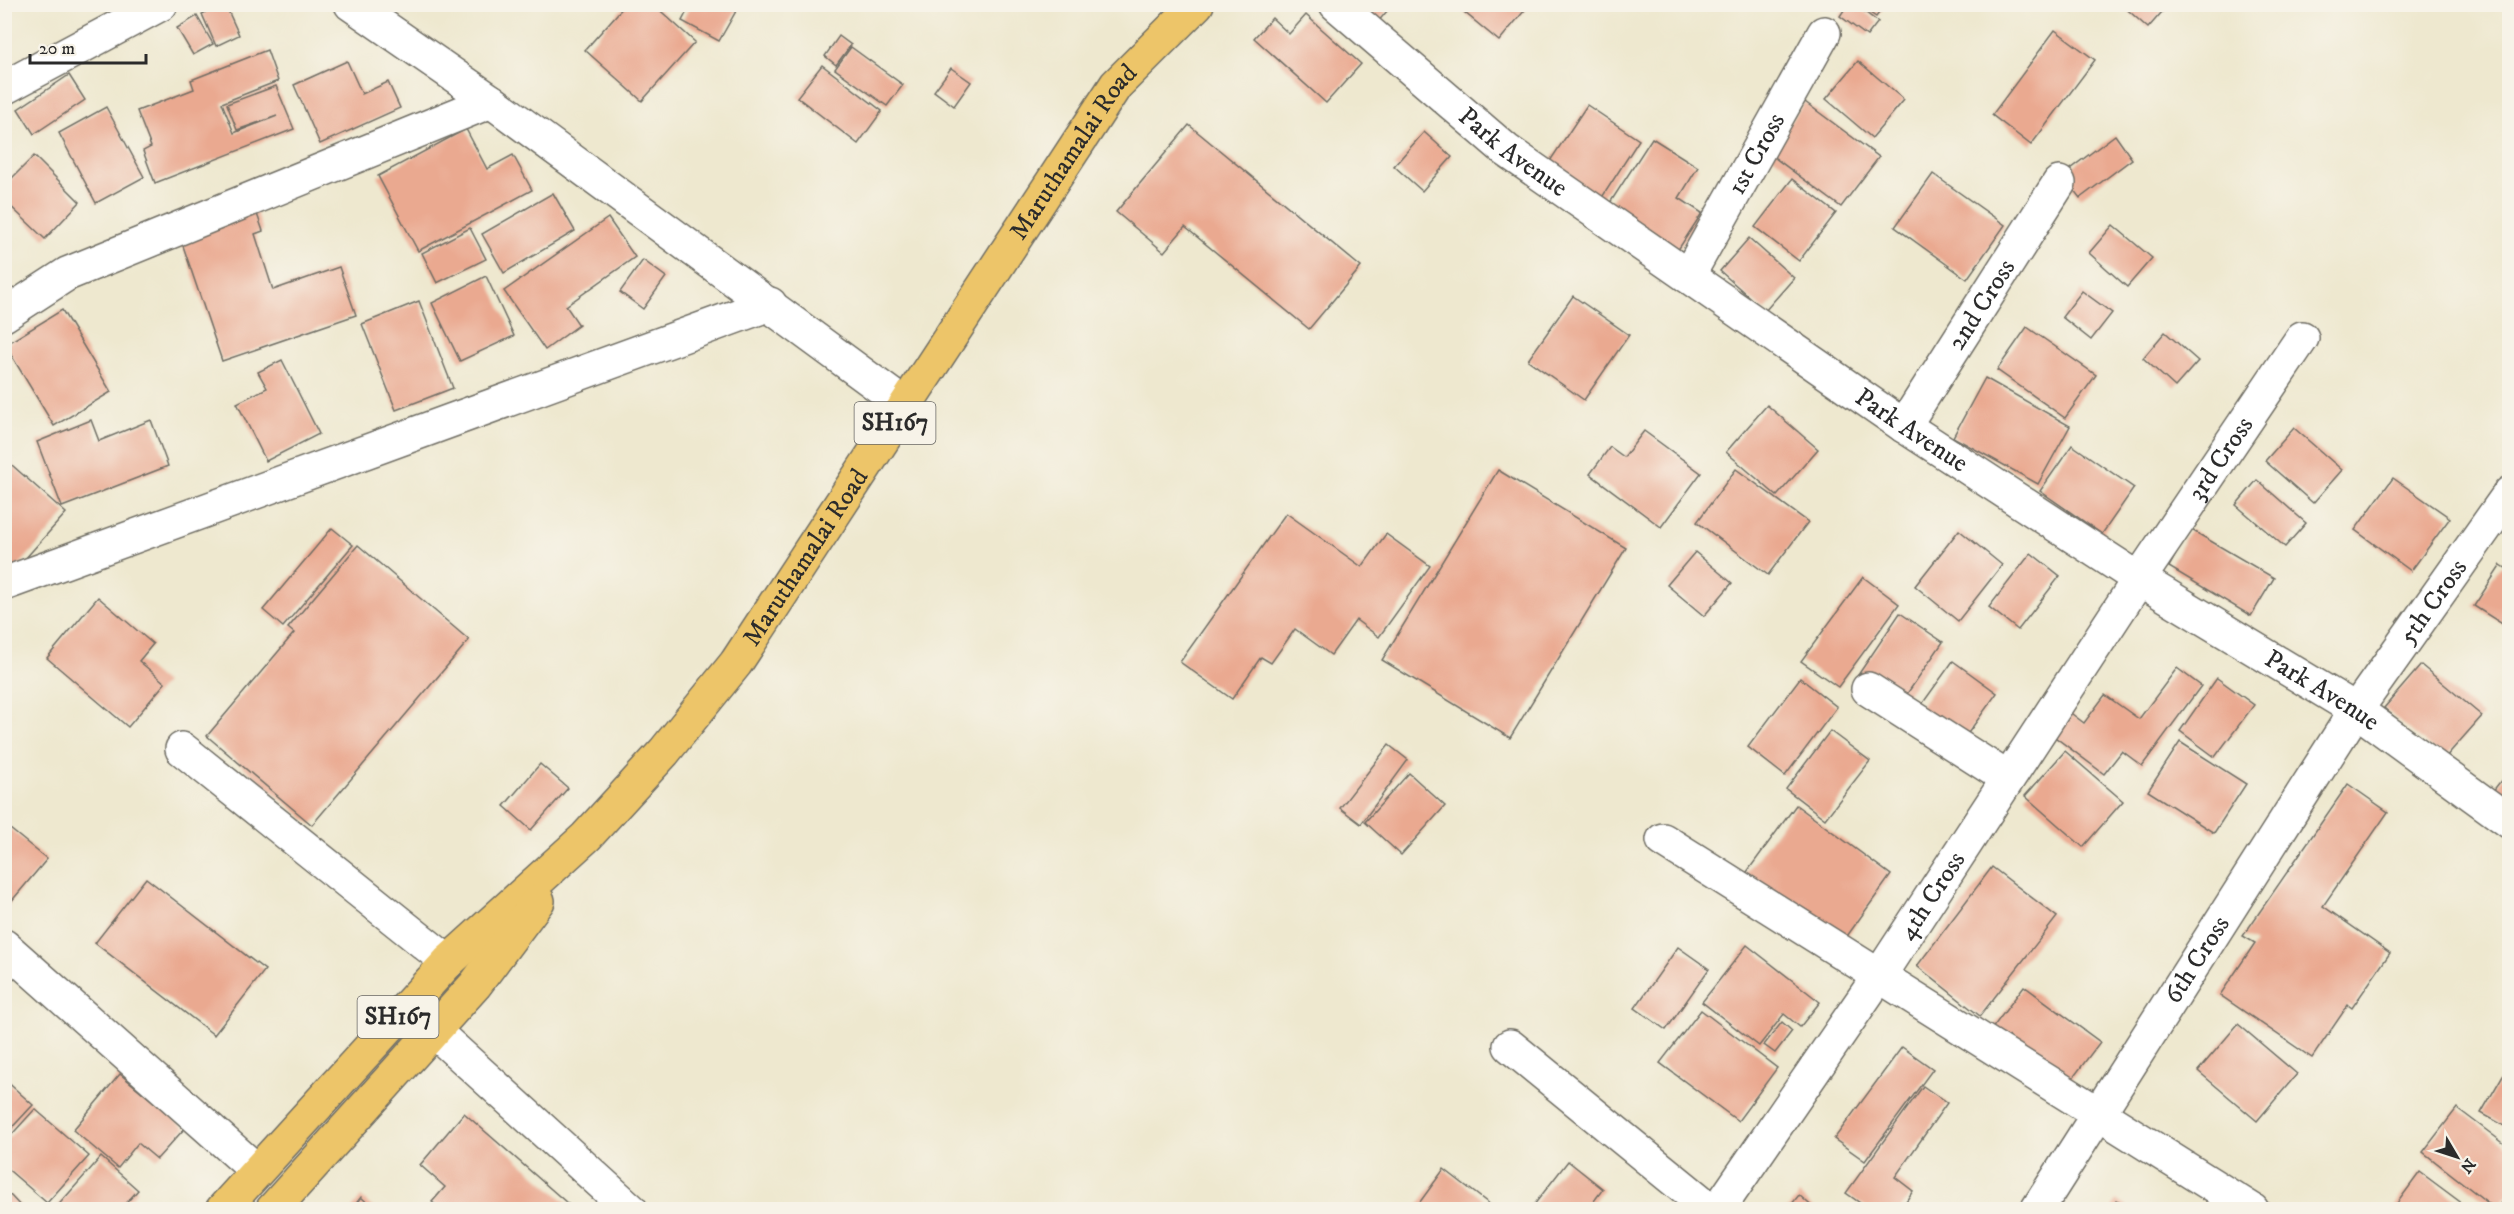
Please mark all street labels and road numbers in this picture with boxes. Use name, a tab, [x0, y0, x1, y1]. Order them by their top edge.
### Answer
street label: Maruthamalai Road	[1002, 57, 1144, 246]
street label: Park Avenue	[1451, 100, 1574, 204]
street label: 1st Cross	[1720, 107, 1793, 201]
street label: 2nd Cross	[1940, 253, 2023, 356]
street label: Park Avenue	[1849, 381, 1974, 480]
road number: SH167	[854, 402, 936, 444]
street label: 3rd Cross	[2180, 410, 2261, 507]
street label: Maruthamalai Road	[735, 462, 876, 652]
street label: 5th Cross	[2391, 552, 2475, 651]
street label: Park Avenue	[2259, 642, 2386, 738]
street label: 4th Cross	[1891, 845, 1973, 946]
street label: 6th Cross	[2156, 909, 2237, 1010]
road number: SH167	[358, 996, 438, 1038]

